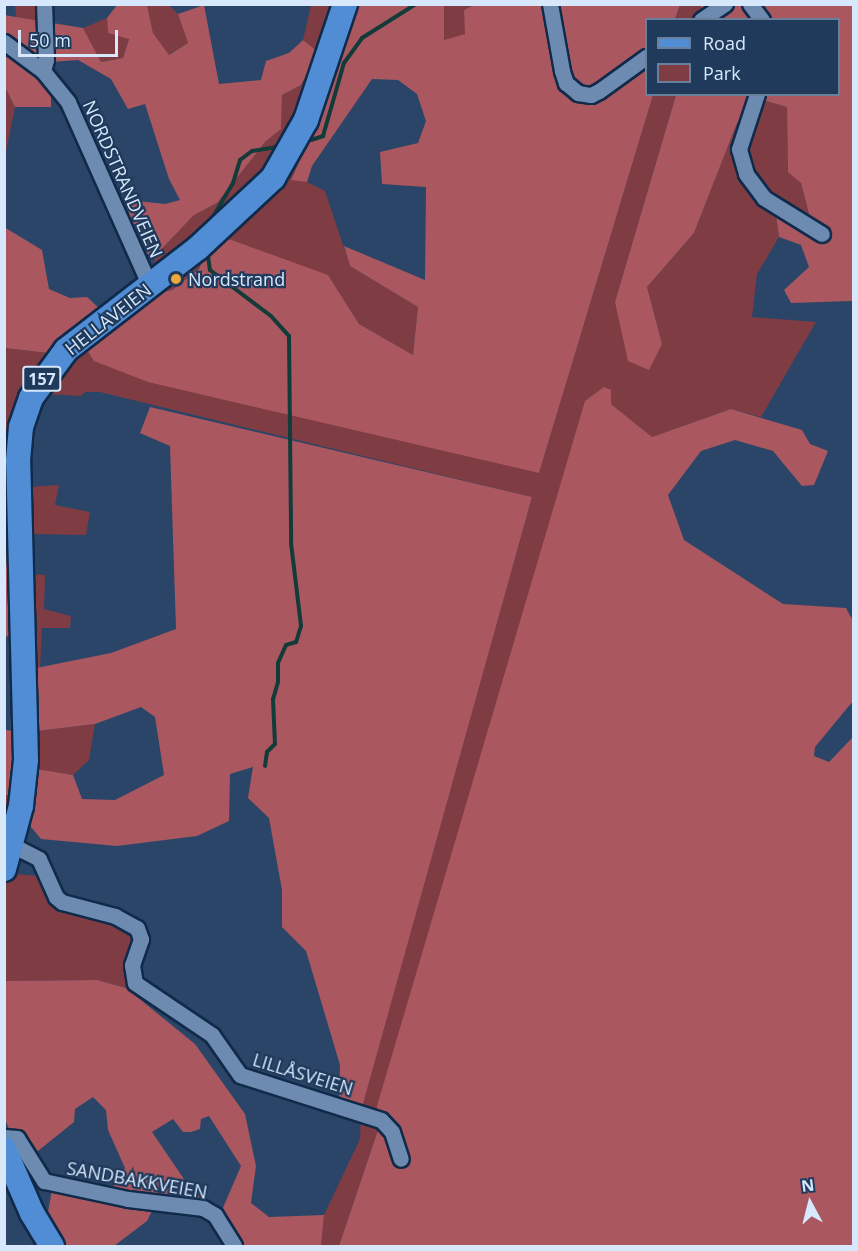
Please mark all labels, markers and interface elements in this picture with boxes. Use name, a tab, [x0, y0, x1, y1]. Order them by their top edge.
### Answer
scale bar	[21, 18, 122, 56]
legend	[645, 18, 840, 96]
text: 50 m	[29, 28, 71, 52]
text: Road	[703, 31, 746, 55]
text: Park	[703, 61, 741, 85]
street label: NORDSTRANDVEIEN	[79, 97, 167, 261]
place label: Nordstrand	[188, 268, 285, 290]
marker: Nordstrand	[169, 272, 183, 286]
street label: HELLAVEIEN	[61, 279, 155, 359]
road number: 157	[21, 366, 63, 392]
street label: LILLÅSVEIEN	[250, 1049, 356, 1099]
street label: SANDBAKKVEIEN	[65, 1157, 209, 1203]
north arrow	[780, 1173, 840, 1233]
text: N	[800, 1173, 816, 1197]

